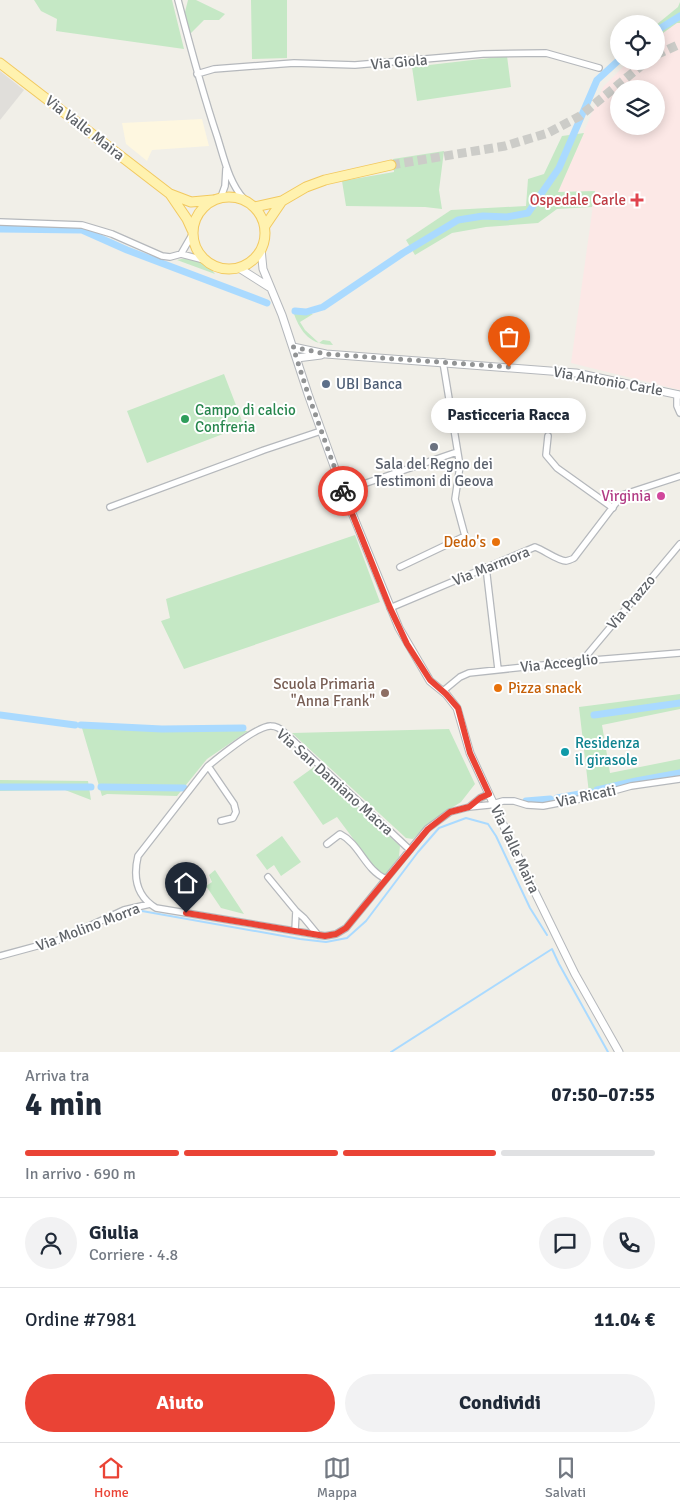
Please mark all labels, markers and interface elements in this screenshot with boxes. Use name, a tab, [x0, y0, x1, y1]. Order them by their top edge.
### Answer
map controls	[610, 15, 665, 135]
button: locate	[610, 15, 665, 70]
street label: Via Giola	[370, 51, 428, 73]
button: layers	[610, 80, 665, 135]
street label: Via Valle Maira	[42, 92, 128, 164]
place label: Ospedale Carle	[530, 191, 626, 209]
marker: Ospedale Carle	[630, 193, 644, 207]
pin	[488, 316, 530, 367]
icon: bag	[495, 323, 523, 351]
street label: Via Antonio Carle	[552, 362, 664, 400]
place label: UBI Banca	[336, 375, 402, 393]
marker: UBI Banca	[320, 378, 332, 390]
callout: Pasticceria Racca	[432, 397, 586, 432]
place label: Campo di calcio Confreria	[195, 401, 296, 436]
text: Pasticceria Racca	[447, 405, 570, 425]
marker: Campo di calcio Confreria	[179, 413, 191, 425]
marker: Sala del Regno dei Testimoni di Geova	[428, 441, 440, 453]
place label: Sala del Regno dei Testimoni di Geova	[374, 455, 494, 490]
courier	[318, 466, 368, 516]
icon: bike	[329, 477, 357, 505]
place label: Virginia	[601, 487, 651, 505]
marker: Virginia	[655, 490, 667, 502]
place label: Dedo's	[443, 533, 486, 551]
marker: Dedo's	[490, 536, 502, 548]
street label: Via Marmora	[450, 542, 532, 590]
street label: Via Prazzo	[603, 571, 659, 633]
street label: Via Acceglio	[519, 650, 599, 676]
place label: Scuola Primaria "Anna Frank"	[273, 675, 375, 710]
place label: Pizza snack	[508, 679, 582, 697]
marker: Pizza snack	[492, 682, 504, 694]
marker: Scuola Primaria "Anna Frank"	[379, 687, 391, 699]
street label: Via San Damiano Macra	[273, 725, 397, 839]
place label: Residenza il girasole	[575, 734, 640, 769]
marker: Residenza il girasole	[559, 746, 571, 758]
street label: Via Ricati	[554, 781, 618, 811]
street label: Via Valle Maira	[487, 802, 543, 896]
pin	[165, 862, 207, 913]
icon: home	[172, 869, 200, 897]
street label: Via Molino Morra	[34, 899, 142, 955]
text: Arriva tra	[25, 1066, 89, 1086]
text: 07:50–07:55	[551, 1083, 655, 1107]
text: 4 min	[25, 1085, 102, 1124]
text: In arrivo · 690 m	[25, 1164, 136, 1184]
button: person	[25, 1217, 77, 1269]
button: chat	[539, 1217, 591, 1269]
button: phone	[603, 1217, 655, 1269]
text: Giulia	[89, 1221, 139, 1245]
text: Corriere · 4.8	[89, 1245, 178, 1265]
text: Ordine #7981	[25, 1308, 137, 1332]
text: 11.04 €	[594, 1308, 655, 1332]
button: Aiuto	[25, 1374, 335, 1432]
button: Condividi	[345, 1374, 655, 1432]
tab: Home	[94, 1454, 129, 1501]
tab: Mappa	[317, 1454, 357, 1501]
tab: Salvati	[545, 1454, 586, 1501]

